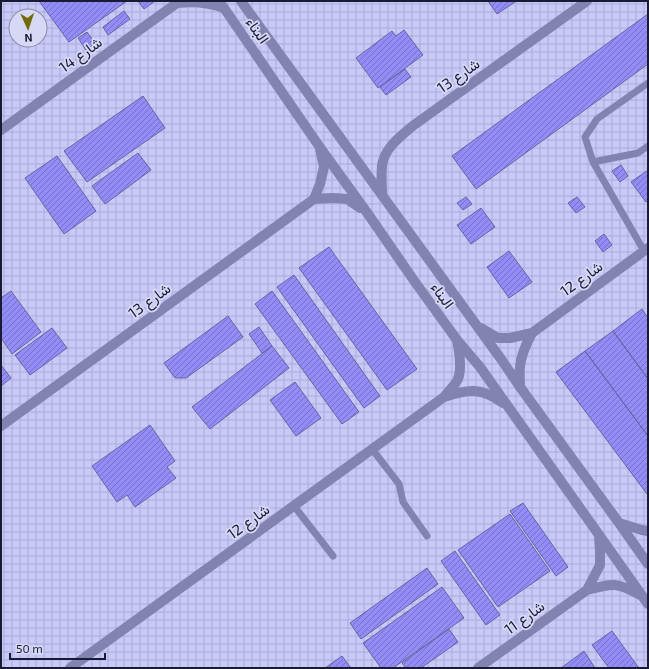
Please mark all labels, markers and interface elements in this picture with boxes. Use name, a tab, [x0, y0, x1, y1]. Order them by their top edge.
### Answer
north arrow	[8, 8, 48, 48]
street label: البناء	[242, 13, 273, 47]
text: N	[24, 32, 33, 45]
street label: شارع 14	[55, 32, 107, 78]
street label: شارع 13	[433, 54, 485, 99]
street label: شارع 12	[556, 257, 608, 302]
street label: البناء	[427, 278, 459, 312]
street label: شارع 13	[124, 279, 176, 324]
street label: شارع 12	[223, 500, 275, 545]
street label: شارع 11	[500, 596, 550, 640]
scale bar	[10, 635, 105, 661]
text: 50 m	[16, 641, 43, 655]

